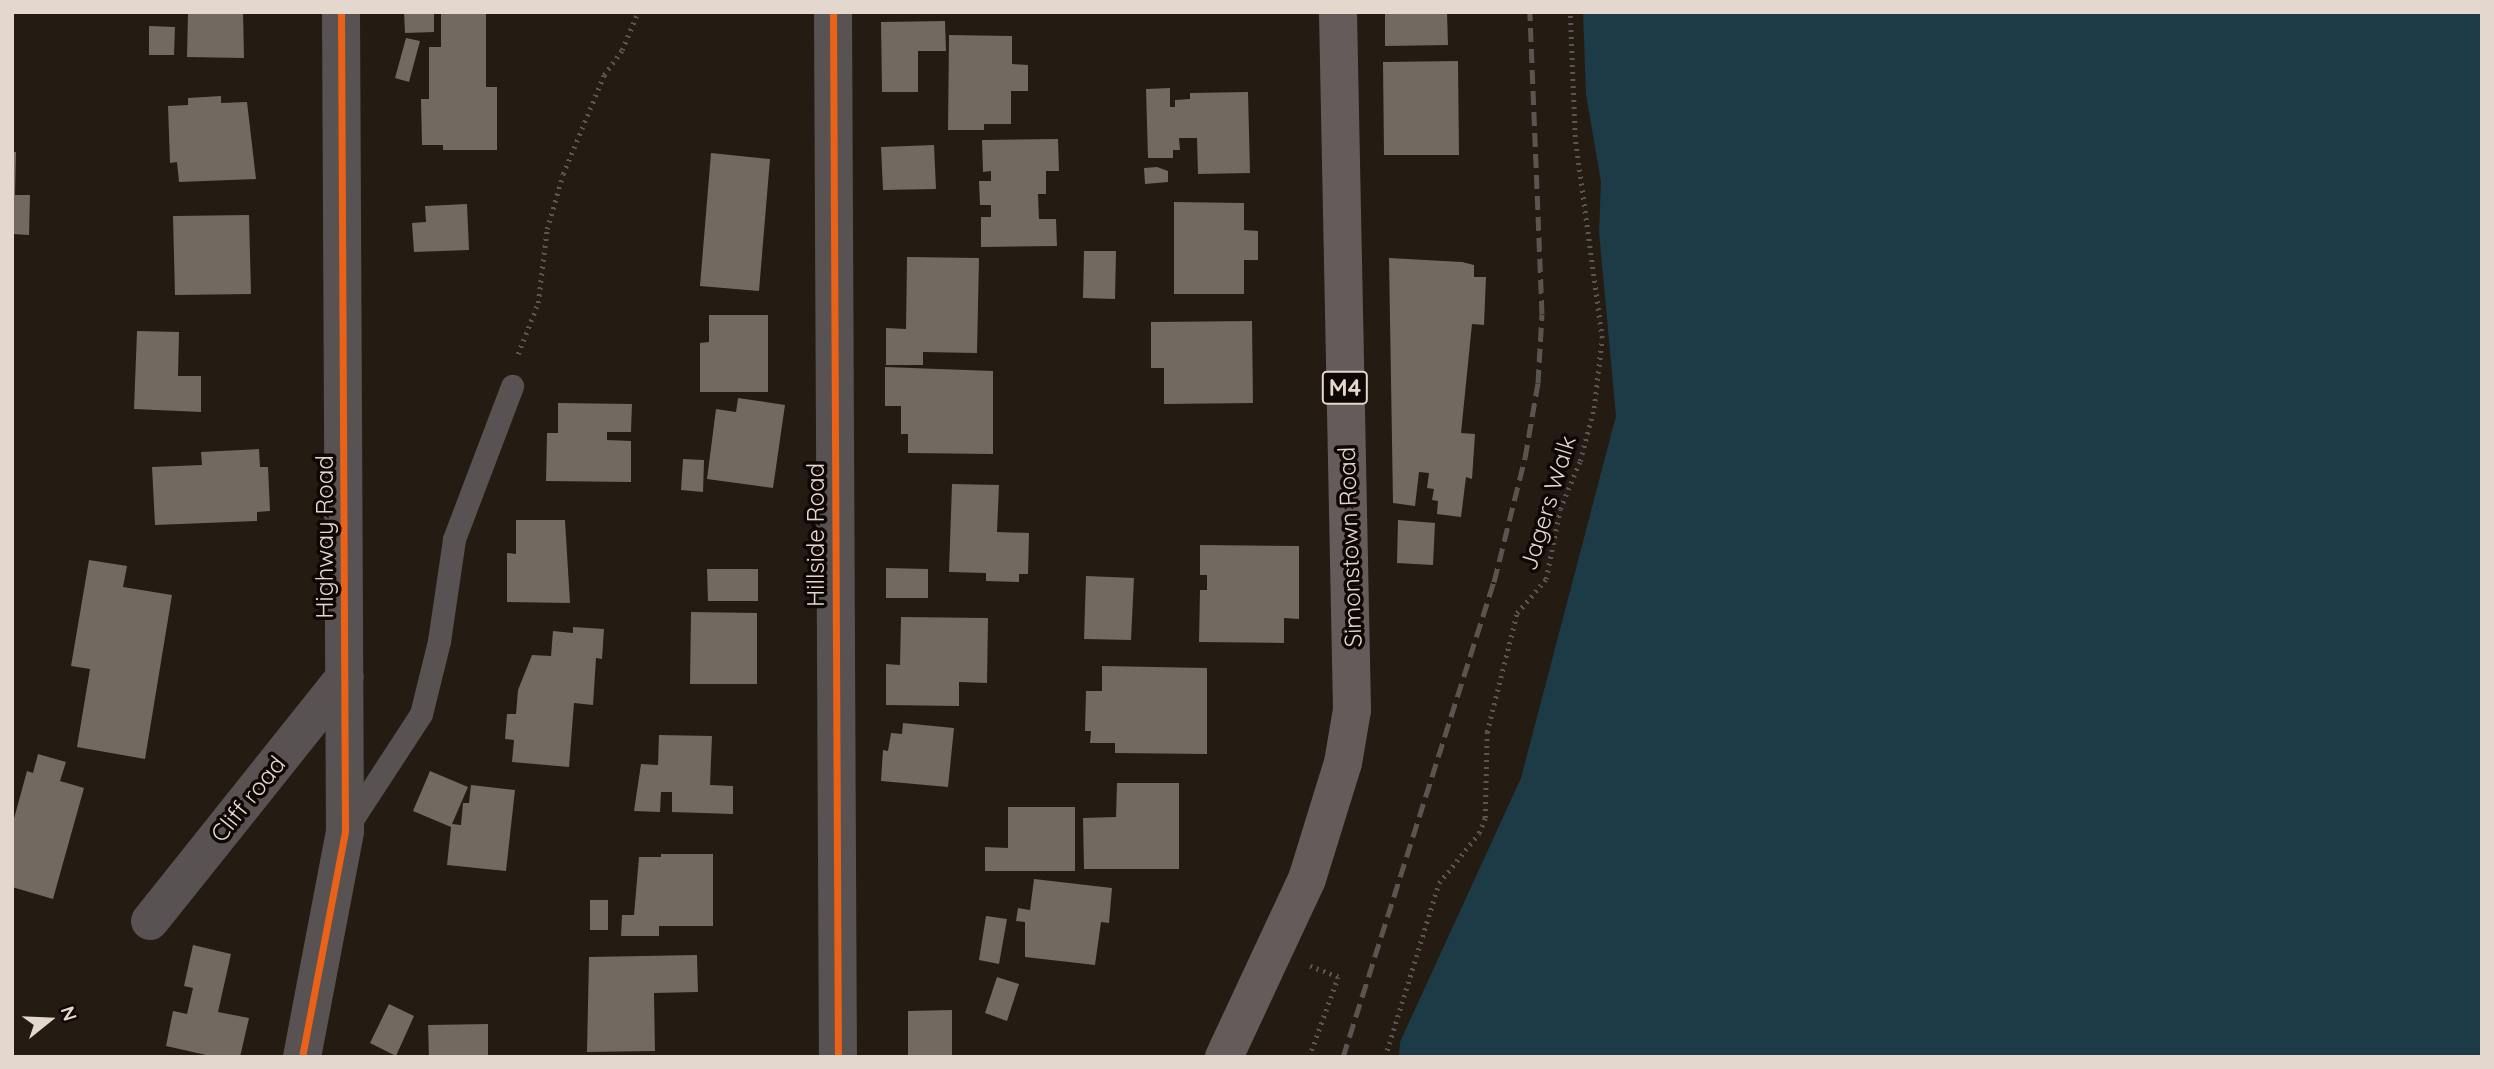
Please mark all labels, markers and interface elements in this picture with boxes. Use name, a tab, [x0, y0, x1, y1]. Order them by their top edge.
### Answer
road number: M4	[1320, 368, 1370, 408]
street label: Jagers Walk	[1514, 432, 1582, 574]
street label: Simonstown Road	[1332, 446, 1368, 648]
street label: Highway Road	[311, 455, 339, 619]
street label: Hillside Road	[802, 463, 830, 607]
street label: Cliff road	[205, 750, 291, 848]
north arrow	[14, 985, 84, 1055]
text: N	[55, 1003, 83, 1024]

